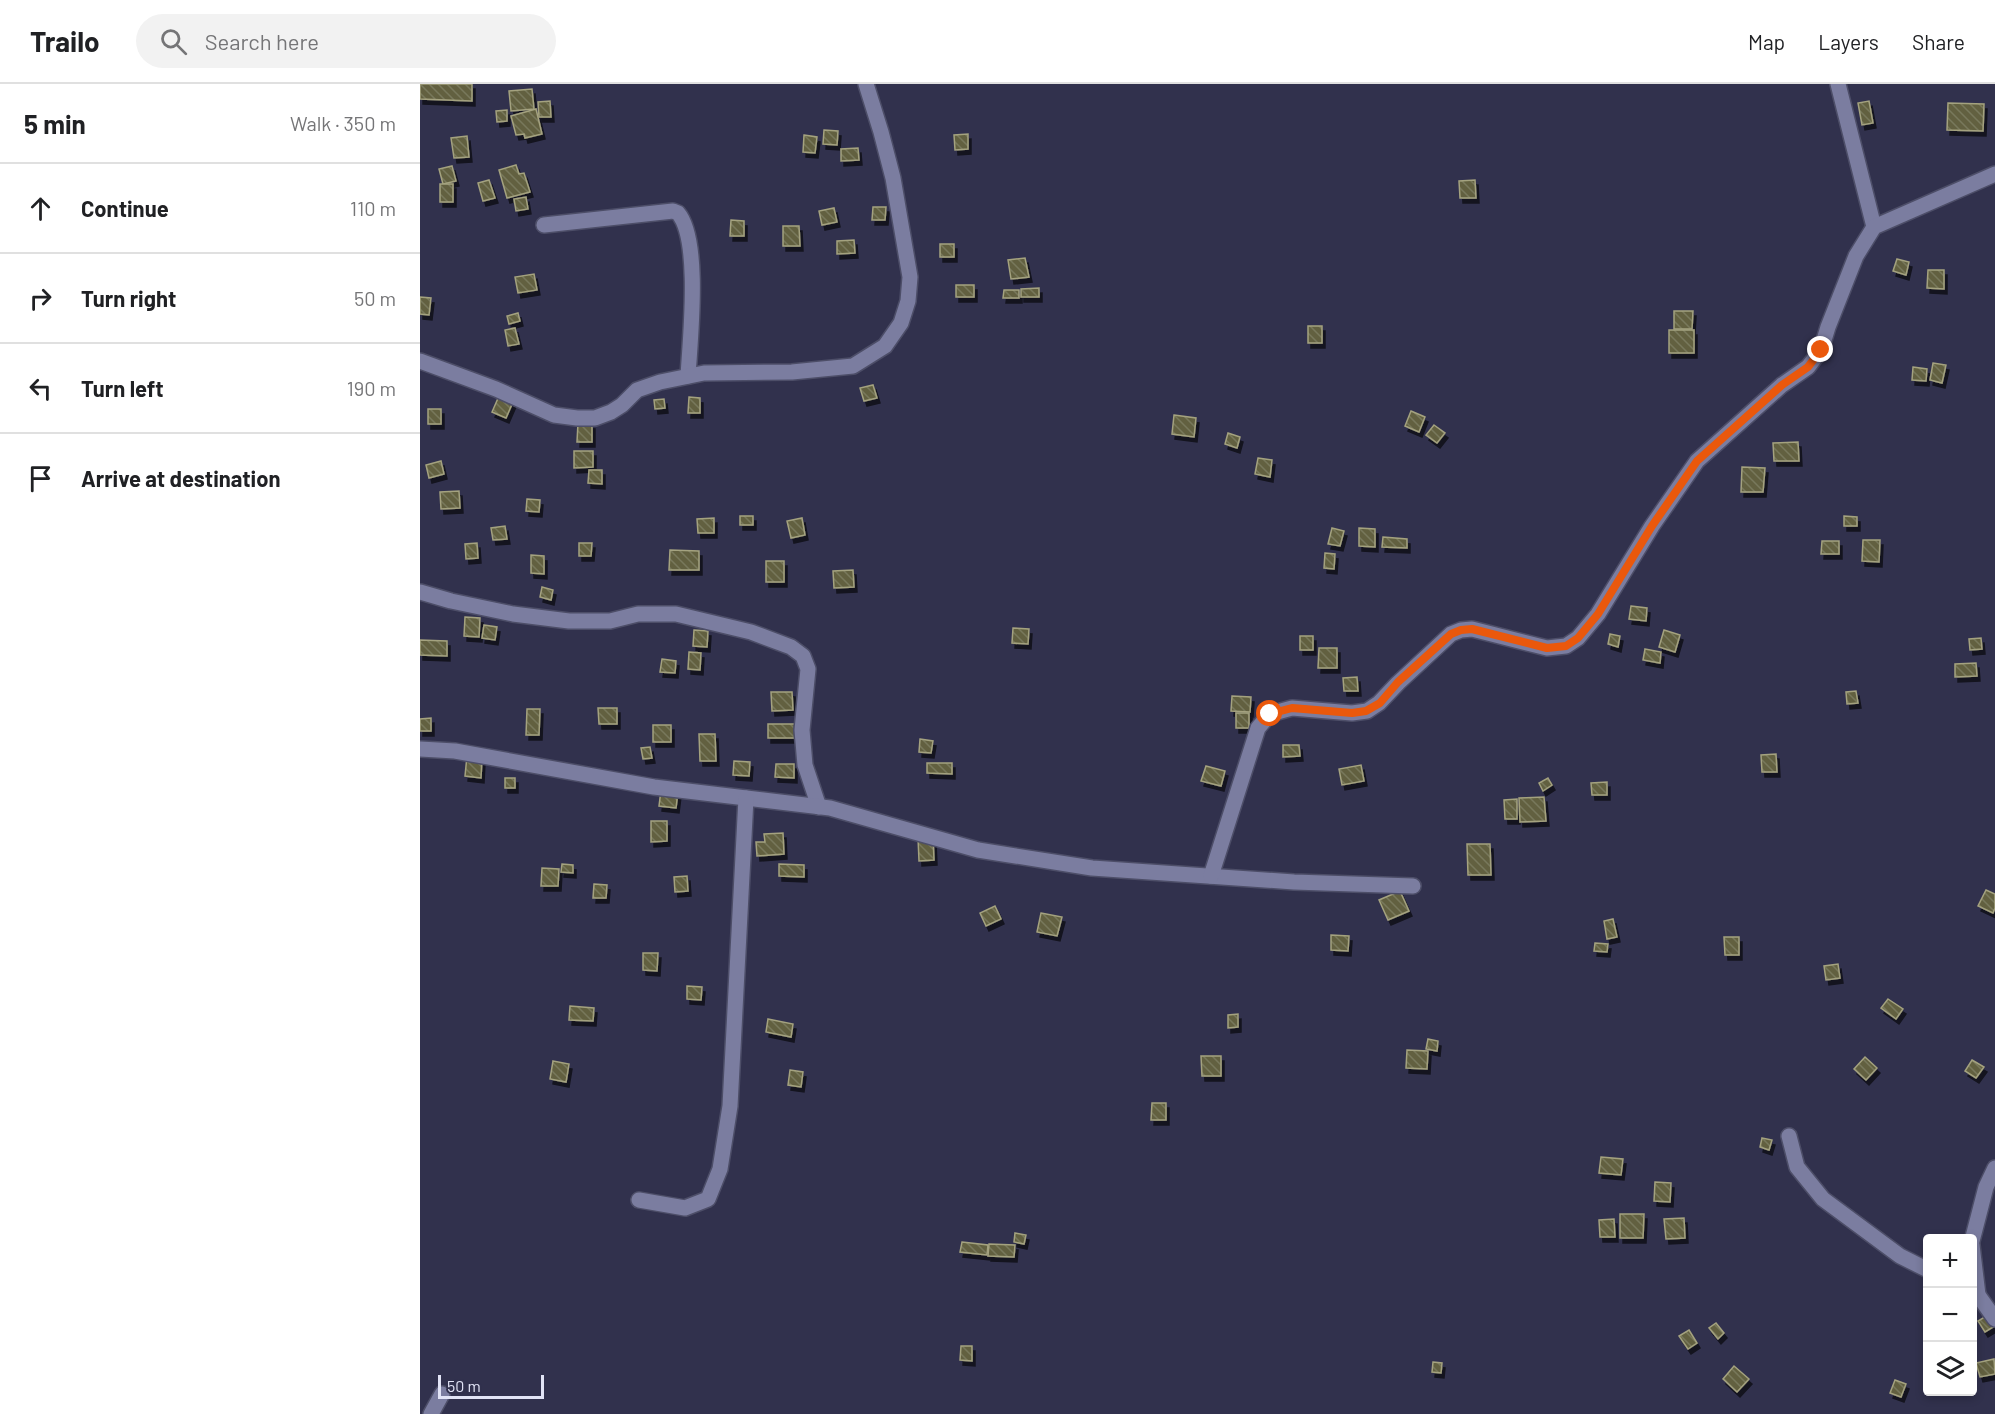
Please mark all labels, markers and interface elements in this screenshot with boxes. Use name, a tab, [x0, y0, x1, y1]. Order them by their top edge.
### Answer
search box	[136, 14, 556, 68]
text: Trailo	[30, 24, 100, 58]
icon: search	[157, 25, 190, 58]
text: Search here	[205, 28, 319, 54]
text: Map	[1748, 29, 1785, 54]
text: Layers	[1818, 29, 1879, 54]
text: Share	[1912, 29, 1965, 54]
text: 5 min	[24, 108, 86, 139]
text: Walk · 350 m	[290, 111, 396, 135]
icon: ahead	[24, 192, 57, 225]
text: Continue	[81, 195, 169, 221]
text: 110 m	[350, 196, 396, 220]
icon: right	[24, 282, 57, 315]
text: Turn right	[81, 285, 176, 311]
text: 50 m	[354, 286, 396, 310]
route end	[1807, 336, 1833, 362]
icon: left	[24, 372, 57, 405]
text: Turn left	[81, 375, 164, 401]
text: 190 m	[347, 376, 396, 400]
icon: arrive	[24, 462, 57, 495]
text: Arrive at destination	[81, 465, 280, 491]
route start	[1256, 700, 1282, 726]
map controls	[1923, 1234, 1977, 1396]
button: +	[1923, 1234, 1977, 1288]
button: −	[1923, 1288, 1977, 1342]
button: layers	[1923, 1342, 1977, 1396]
scale bar	[438, 1372, 544, 1400]
text: 50 m	[447, 1376, 481, 1395]

